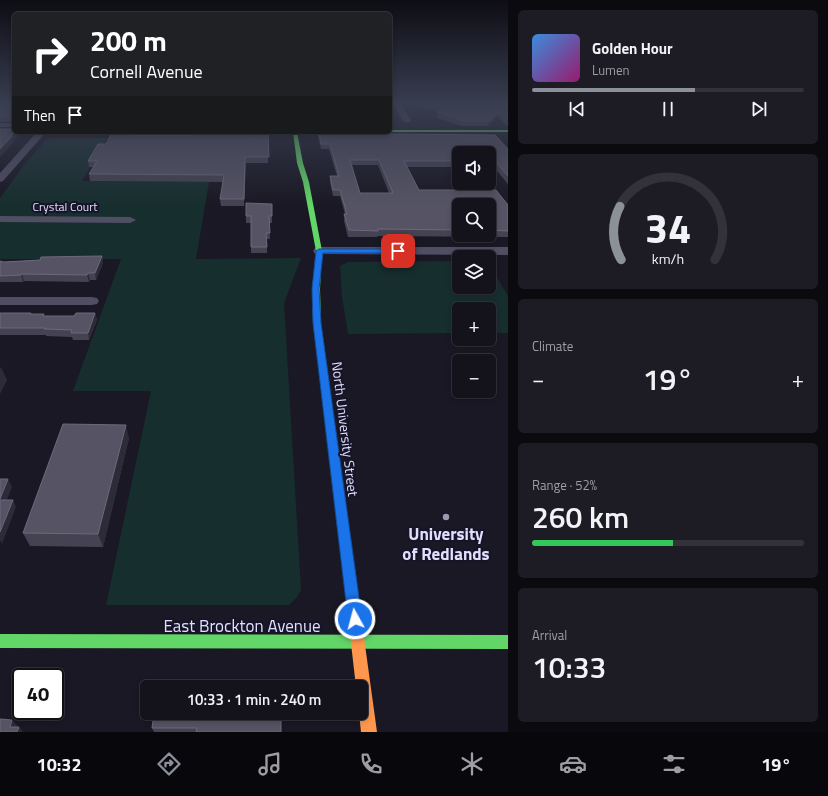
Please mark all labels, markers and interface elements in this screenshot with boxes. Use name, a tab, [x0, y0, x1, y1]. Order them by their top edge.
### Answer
text: 200 m	[90, 19, 167, 62]
icon: right	[24, 28, 76, 80]
text: Golden Hour	[592, 37, 673, 60]
text: Cornell Avenue	[90, 58, 203, 85]
text: Lumen	[592, 60, 629, 80]
icon: previous	[566, 98, 588, 120]
icon: pause	[657, 98, 679, 120]
icon: next	[748, 98, 770, 120]
text: Then	[24, 104, 56, 127]
icon: arrive	[64, 104, 86, 126]
map controls	[452, 146, 496, 398]
button: sound	[452, 146, 496, 190]
text: 34	[645, 195, 691, 258]
street label: Crystal Court	[32, 197, 98, 216]
button: search	[452, 198, 496, 242]
pin	[381, 234, 415, 268]
icon: arrive	[387, 240, 409, 262]
text: km/h	[652, 247, 684, 269]
button: layers	[452, 250, 496, 294]
button: +	[452, 302, 496, 346]
text: Climate	[532, 336, 573, 356]
button: −	[452, 354, 496, 398]
text: 19°	[643, 356, 693, 402]
street label: North University Street	[327, 360, 364, 498]
text: −	[532, 362, 544, 396]
text: +	[792, 362, 804, 396]
text: Range · 52%	[532, 475, 597, 495]
text: 260 km	[532, 494, 629, 540]
marker: University of Redlands	[441, 512, 451, 522]
place label: University of Redlands	[402, 521, 490, 567]
position arrow	[334, 598, 376, 640]
street label: East Brockton Avenue	[163, 613, 321, 639]
text: Arrival	[532, 625, 567, 645]
text: 10:33	[532, 644, 606, 690]
speed limit sign: 40	[12, 668, 64, 720]
text: 10:33 · 1 min · 240 m	[187, 688, 321, 711]
icon: directions	[155, 750, 183, 778]
icon: music	[256, 750, 284, 778]
icon: phone	[357, 750, 385, 778]
icon: climate	[458, 750, 486, 778]
icon: car	[559, 750, 587, 778]
icon: filters	[660, 750, 688, 778]
text: 10:32	[37, 751, 81, 778]
text: 19°	[761, 751, 791, 778]

